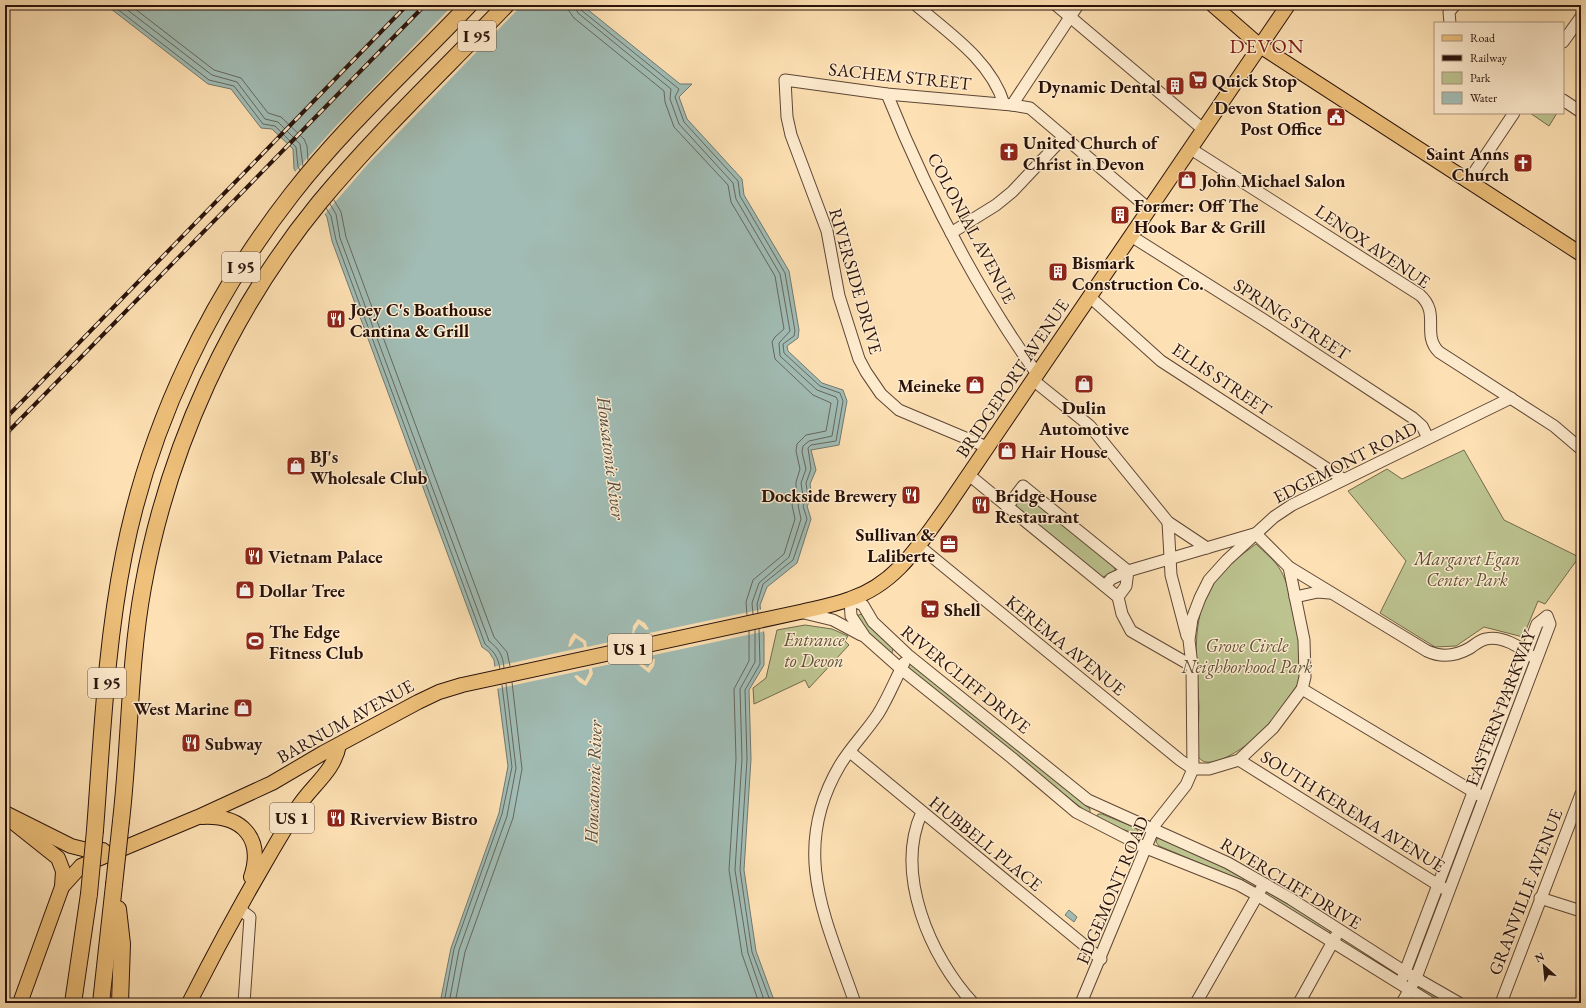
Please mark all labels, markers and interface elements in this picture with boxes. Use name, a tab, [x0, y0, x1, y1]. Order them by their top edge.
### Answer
road number: I 95	[458, 21, 496, 51]
legend	[1434, 22, 1564, 114]
text: Road	[1470, 30, 1496, 46]
district label: DEVON	[1229, 33, 1305, 59]
text: Railway	[1470, 50, 1508, 66]
street label: SACHEM STREET	[828, 57, 973, 95]
supermarket icon: Quick Stop	[1187, 69, 1209, 91]
place label: Quick Stop	[1212, 69, 1297, 92]
text: Park	[1470, 70, 1491, 86]
place label: Dynamic Dental	[1038, 75, 1161, 98]
building icon: Dynamic Dental	[1164, 75, 1186, 97]
text: Water	[1470, 90, 1497, 106]
place label: Devon Station Post Office	[1214, 96, 1322, 140]
public building icon: Devon Station Post Office	[1325, 106, 1347, 128]
place label: United Church of Christ in Devon	[1023, 131, 1160, 175]
church icon: United Church of Christ in Devon	[998, 141, 1020, 163]
place label: Saint Anns Church	[1426, 142, 1509, 186]
street label: COLONIAL AVENUE	[923, 149, 1021, 307]
church icon: Saint Anns Church	[1512, 152, 1534, 174]
shop icon: John Michael Salon	[1176, 169, 1198, 191]
place label: John Michael Salon	[1199, 169, 1346, 192]
place label: Former: Off The Hook Bar & Grill	[1134, 194, 1266, 238]
street label: LENOX AVENUE	[1311, 199, 1435, 293]
building icon: Former: Off The Hook Bar & Grill	[1109, 204, 1131, 226]
street label: RIVERSIDE DRIVE	[824, 205, 888, 357]
place label: Bismark Construction Co.	[1072, 251, 1204, 295]
road number: I 95	[222, 252, 260, 282]
building icon: Bismark Construction Co.	[1047, 261, 1069, 283]
street label: SPRING STREET	[1230, 273, 1355, 366]
street label: BRIDGEPORT AVENUE	[950, 294, 1074, 462]
place label: Joey C's Boathouse Cantina & Grill	[348, 298, 492, 342]
restaurant icon: Joey C's Boathouse Cantina & Grill	[325, 308, 347, 330]
street label: ELLIS STREET	[1168, 337, 1277, 421]
shop icon: Dulin Automotive	[1073, 373, 1095, 395]
place label: Meineke	[897, 374, 961, 397]
shop icon: Meineke	[964, 374, 986, 396]
water label: Housatonic River	[591, 394, 631, 522]
place label: Dulin Automotive	[1038, 396, 1129, 440]
street label: EDGEMONT ROAD	[1269, 416, 1421, 508]
shop icon: Hair House	[996, 440, 1018, 462]
place label: Hair House	[1021, 440, 1108, 463]
place label: BJ's Wholesale Club	[310, 445, 428, 489]
shop icon: BJ's Wholesale Club	[285, 455, 307, 477]
place label: Dockside Brewery	[761, 484, 897, 507]
restaurant icon: Dockside Brewery	[900, 484, 922, 506]
place label: Bridge House Restaurant	[995, 484, 1097, 528]
restaurant icon: Bridge House Restaurant	[970, 494, 992, 516]
place label: Sullivan & Laliberte	[856, 523, 936, 567]
office icon: Sullivan & Laliberte	[938, 533, 960, 555]
restaurant icon: Vietnam Palace	[243, 545, 265, 567]
place label: Vietnam Palace	[268, 545, 383, 568]
park label: Margaret Egan Center Park	[1413, 547, 1520, 591]
shop icon: Dollar Tree	[234, 579, 256, 601]
place label: Dollar Tree	[259, 579, 346, 602]
street label: KEREMA AVENUE	[1001, 590, 1131, 700]
supermarket icon: Shell	[919, 598, 941, 620]
place label: Shell	[944, 598, 981, 621]
place label: The Edge Fitness Club	[269, 620, 363, 664]
street label: RIVERCLIFF DRIVE	[896, 620, 1036, 738]
street label: EASTERN PARKWAY	[1460, 625, 1541, 789]
park label: Entrance to Devon	[783, 628, 845, 672]
sports icon: The Edge Fitness Club	[244, 630, 266, 652]
road number: US 1	[608, 634, 652, 664]
park label: Grove Circle Neighborhood Park	[1181, 634, 1312, 679]
road number: I 95	[88, 668, 126, 698]
street label: BARNUM AVENUE	[272, 674, 418, 768]
place label: West Marine	[133, 697, 229, 720]
shop icon: West Marine	[232, 697, 254, 719]
water label: Housatonic River	[578, 719, 608, 845]
restaurant icon: Subway	[180, 732, 202, 754]
place label: Subway	[205, 732, 263, 755]
street label: SOUTH KEREMA AVENUE	[1257, 745, 1449, 877]
street label: HUBBELL PLACE	[925, 790, 1047, 896]
road number: US 1	[270, 803, 314, 833]
street label: GRANVILLE AVENUE	[1483, 806, 1567, 978]
restaurant icon: Riverview Bistro	[325, 807, 347, 829]
place label: Riverview Bistro	[350, 807, 478, 830]
street label: EDGEMONT ROAD	[1070, 812, 1154, 968]
street label: RIVERCLIFF DRIVE	[1216, 832, 1366, 934]
north arrow	[1524, 946, 1564, 986]

